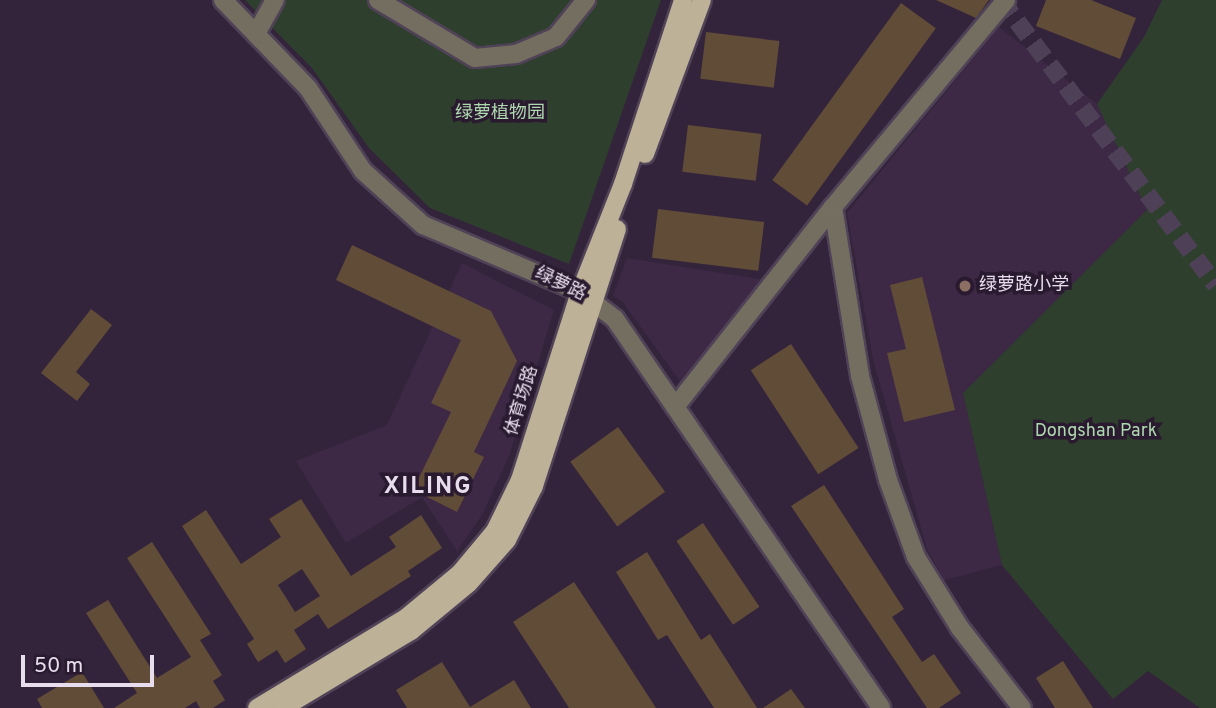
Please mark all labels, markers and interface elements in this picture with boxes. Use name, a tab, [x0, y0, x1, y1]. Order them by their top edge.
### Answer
park label: 绿萝植物园	[455, 103, 545, 125]
street label: 绿萝路	[531, 263, 589, 307]
place label: 绿萝路小学	[979, 275, 1069, 297]
marker: 绿萝路小学	[957, 278, 973, 294]
street label: 体育场路	[502, 363, 544, 439]
park label: Dongshan Park	[1035, 421, 1157, 443]
district label: XILING	[384, 474, 472, 502]
scale bar	[24, 642, 158, 686]
text: 50 m	[34, 653, 83, 680]

